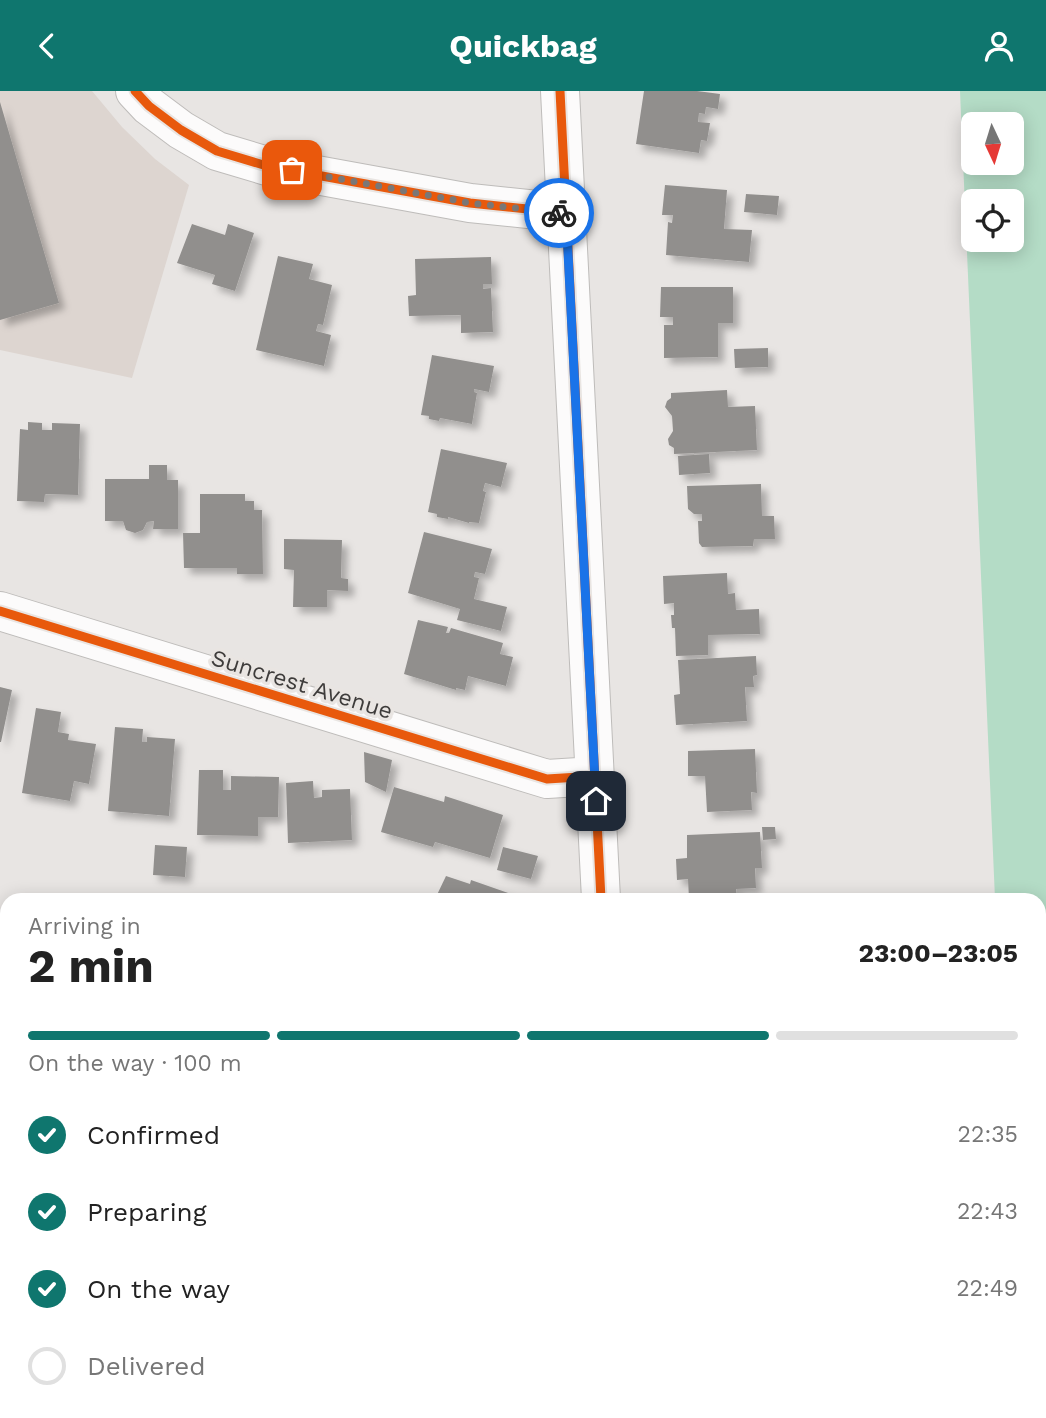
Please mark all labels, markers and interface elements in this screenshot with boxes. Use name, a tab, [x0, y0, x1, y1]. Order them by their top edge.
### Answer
icon: back	[28, 27, 66, 65]
text: Quickbag	[449, 27, 597, 65]
icon: person	[980, 27, 1018, 65]
north arrow	[961, 112, 1024, 175]
map controls	[961, 112, 1024, 252]
pin	[262, 140, 322, 200]
icon: bag	[273, 151, 311, 189]
courier	[524, 178, 594, 248]
button: locate	[961, 189, 1024, 252]
icon: bike	[540, 194, 578, 232]
street label: Suncrest Avenue	[208, 644, 396, 725]
pin	[566, 771, 626, 831]
icon: home	[577, 782, 615, 820]
text: Arriving in	[28, 913, 141, 940]
text: 23:00–23:05	[858, 938, 1018, 968]
text: 2 min	[28, 939, 154, 993]
text: On the way · 100 m	[28, 1050, 242, 1077]
icon: check	[28, 1116, 66, 1154]
text: Confirmed	[87, 1120, 220, 1150]
text: 22:35	[958, 1121, 1018, 1148]
icon: check	[28, 1193, 66, 1231]
text: Preparing	[87, 1197, 207, 1227]
text: 22:43	[957, 1198, 1018, 1225]
icon: check	[28, 1270, 66, 1308]
text: On the way	[87, 1274, 230, 1304]
text: 22:49	[956, 1275, 1018, 1302]
text: Delivered	[87, 1351, 206, 1381]

